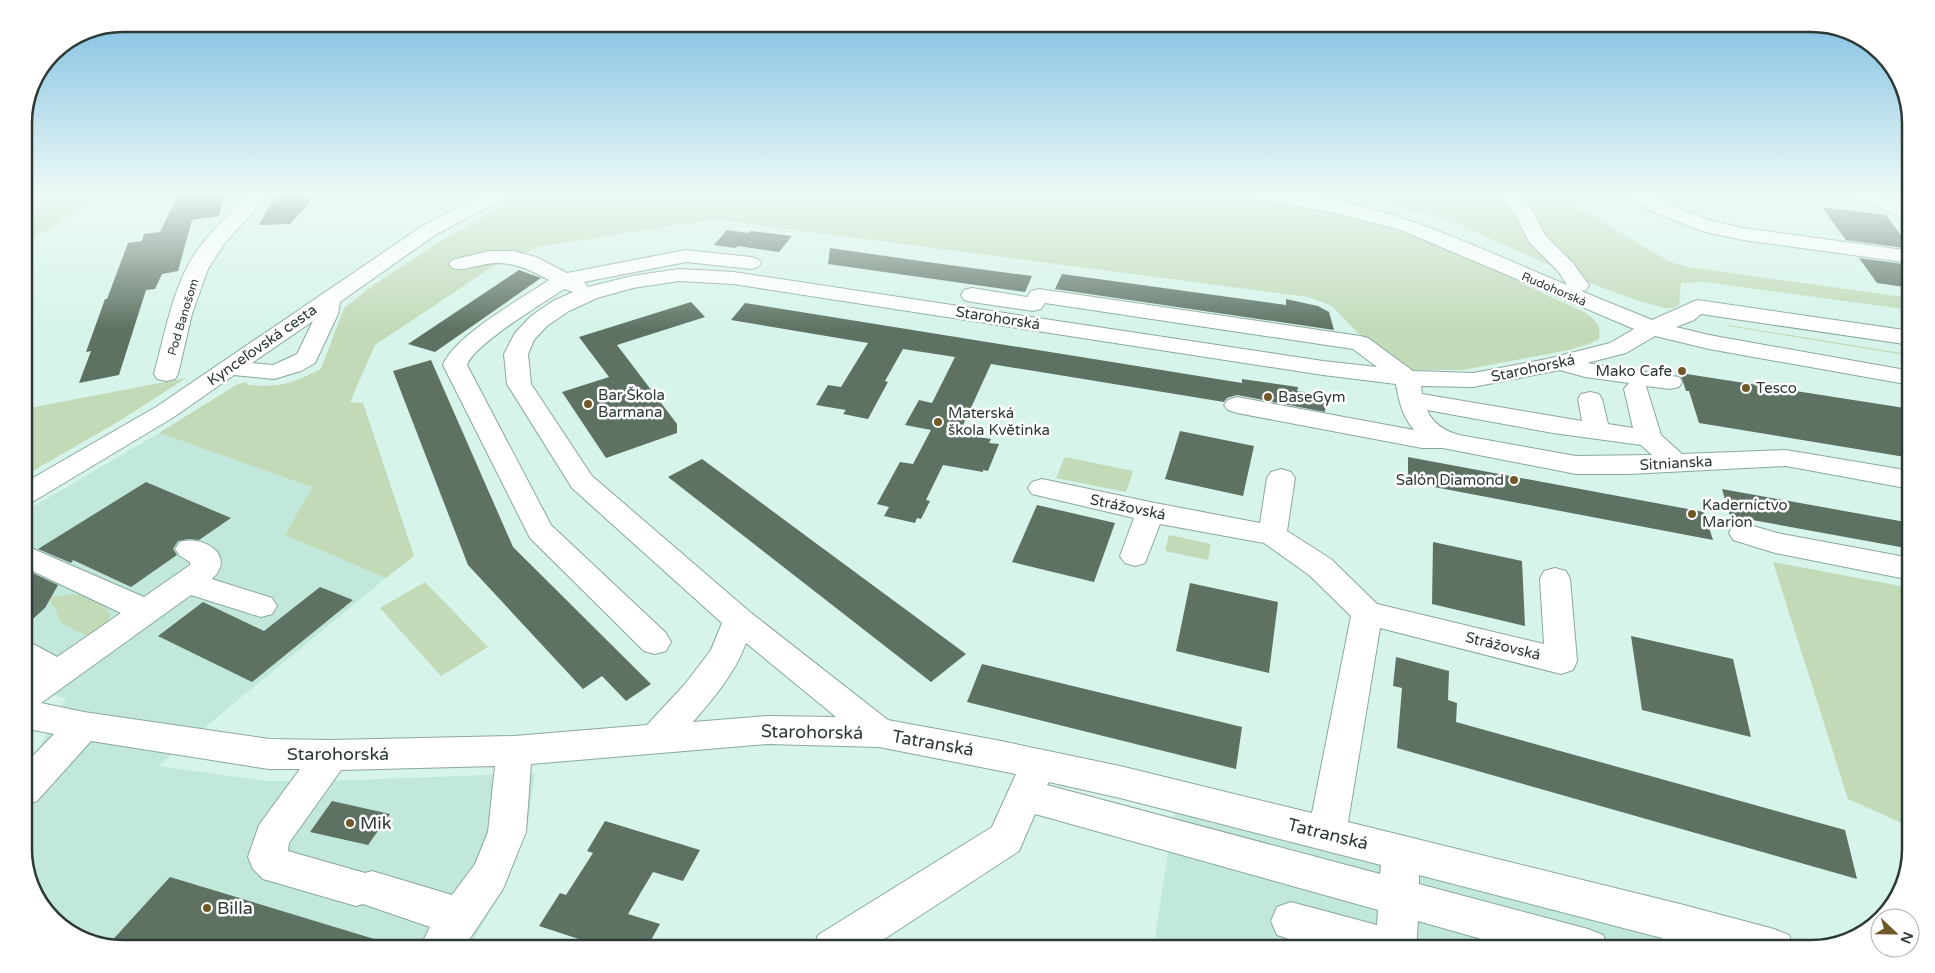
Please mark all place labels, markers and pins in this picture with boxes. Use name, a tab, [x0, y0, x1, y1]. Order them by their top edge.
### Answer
place label: Mako Cafe	[1596, 362, 1672, 380]
marker: Mako Cafe	[1676, 365, 1688, 377]
place label: Tesco	[1756, 379, 1797, 397]
marker: Tesco	[1740, 382, 1752, 394]
place label: Bar Škola Barmana	[598, 386, 665, 421]
place label: BaseGym	[1278, 388, 1346, 406]
marker: BaseGym	[1262, 391, 1274, 403]
marker: Bar Škola Barmana	[582, 398, 594, 410]
place label: Materská škola Květinka	[948, 404, 1050, 439]
marker: Materská škola Květinka	[932, 416, 944, 428]
place label: Salón Diamond	[1396, 471, 1504, 489]
marker: Salón Diamond	[1508, 474, 1520, 486]
place label: Kaderníctvo Marion	[1702, 496, 1788, 531]
marker: Kaderníctvo Marion	[1686, 508, 1698, 520]
place label: Mik	[360, 812, 392, 834]
marker: Mik	[344, 817, 356, 829]
place label: Billa	[217, 897, 253, 919]
marker: Billa	[201, 902, 213, 914]

